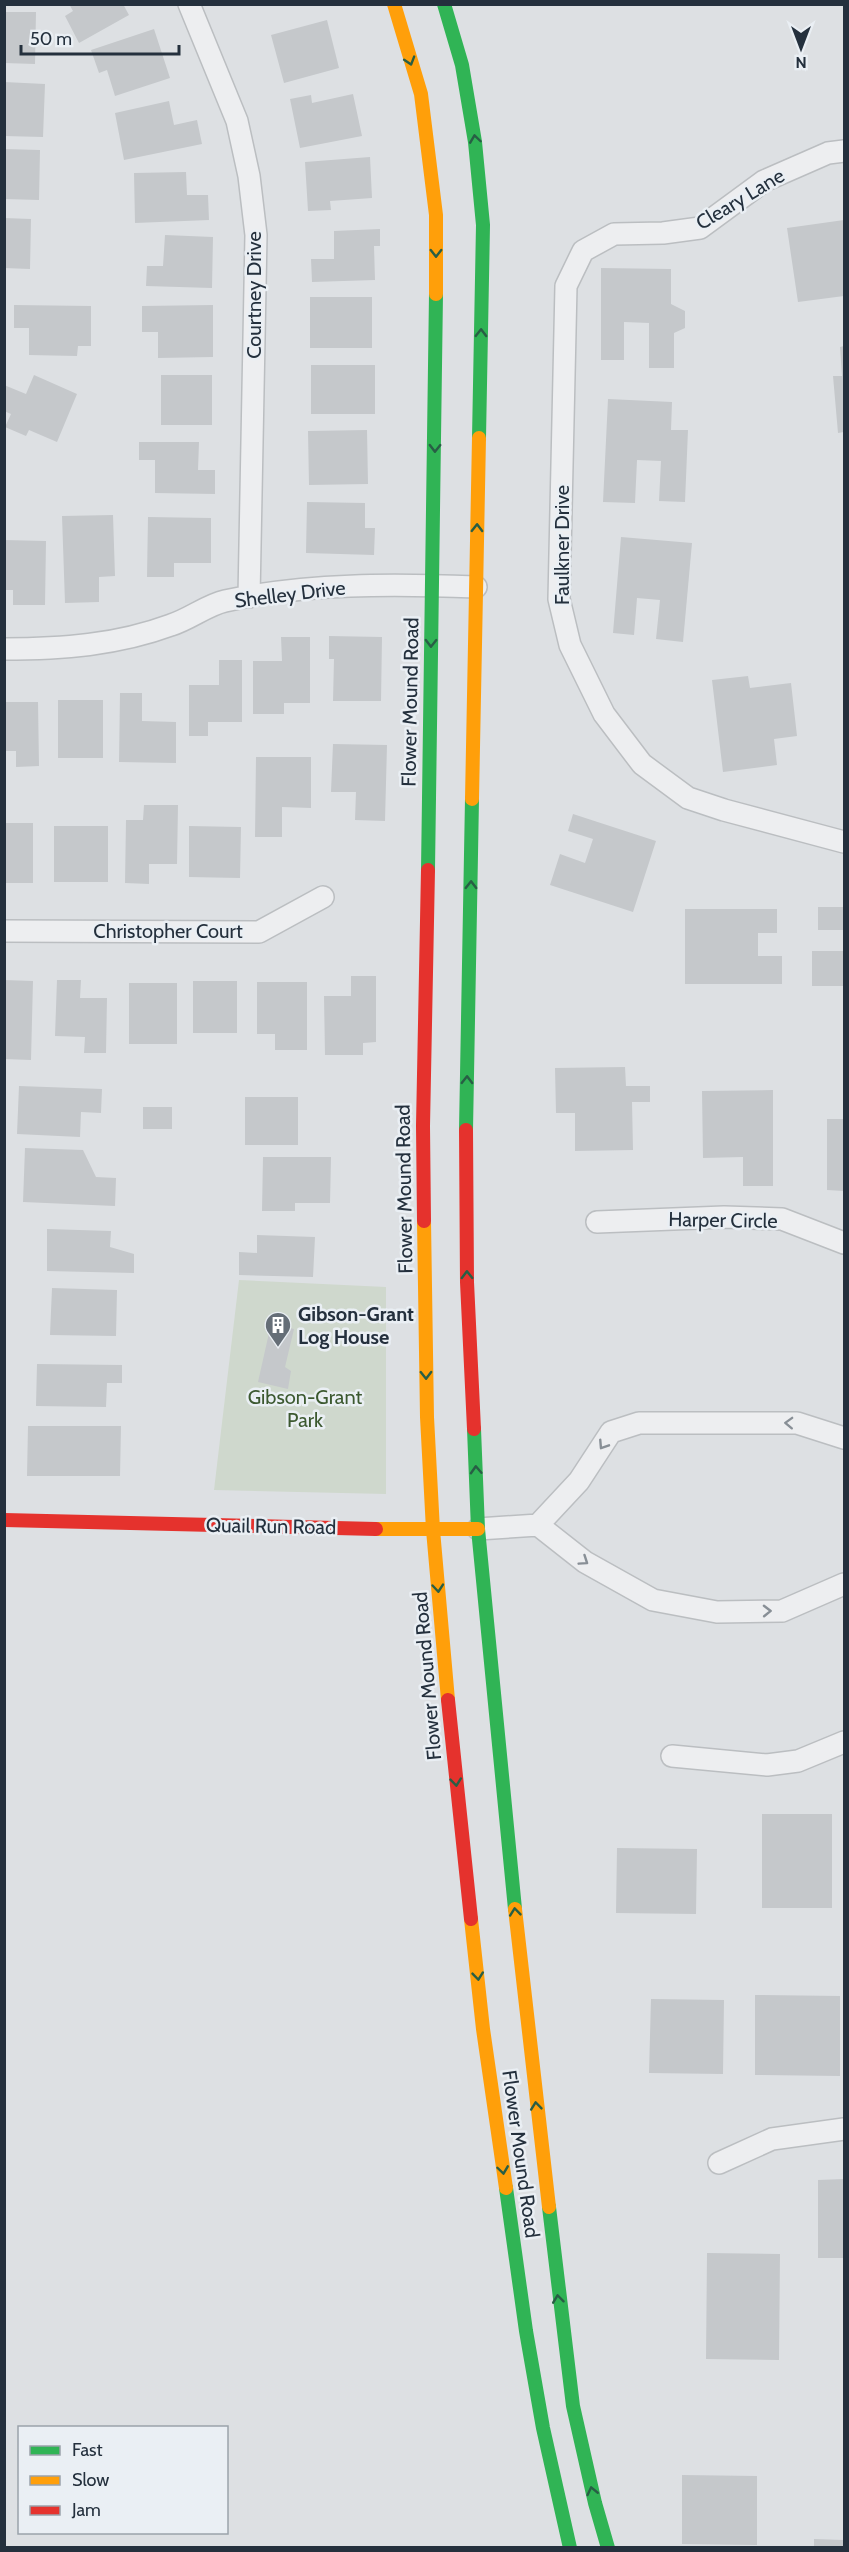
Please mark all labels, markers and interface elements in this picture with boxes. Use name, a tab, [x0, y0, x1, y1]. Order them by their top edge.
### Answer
scale bar	[21, 18, 178, 56]
north arrow	[771, 18, 831, 78]
text: 50 m	[30, 28, 72, 50]
text: N	[795, 53, 807, 72]
one-way arrow	[403, 56, 416, 66]
one-way arrow	[469, 134, 481, 144]
street label: Cleary Lane	[691, 163, 789, 235]
street label: Courtney Drive	[242, 231, 266, 359]
one-way arrow	[430, 249, 442, 258]
one-way arrow	[475, 329, 488, 338]
one-way arrow	[428, 444, 441, 453]
street label: Faulkner Drive	[550, 485, 574, 605]
one-way arrow	[471, 524, 484, 533]
street label: Shelley Drive	[233, 575, 347, 613]
street label: Flower Mound Road	[397, 617, 423, 787]
one-way arrow	[424, 639, 437, 648]
one-way arrow	[464, 881, 477, 890]
street label: Christopher Court	[93, 919, 243, 943]
one-way arrow	[460, 1076, 473, 1085]
street label: Flower Mound Road	[391, 1104, 417, 1274]
street label: Harper Circle	[668, 1207, 778, 1233]
one-way arrow	[461, 1271, 473, 1280]
place label: Gibson-Grant Log House	[298, 1302, 414, 1349]
building icon: Gibson-Grant Log House	[263, 1310, 293, 1348]
one-way arrow	[420, 1370, 432, 1379]
park label: Gibson-Grant Park	[248, 1385, 362, 1432]
one-way arrow	[784, 1417, 793, 1429]
one-way arrow	[598, 1439, 610, 1449]
one-way arrow	[469, 1466, 482, 1475]
street label: Quail Run Road	[206, 1513, 336, 1539]
one-way arrow	[578, 1553, 588, 1565]
one-way arrow	[432, 1584, 445, 1593]
street label: Flower Mound Road	[408, 1591, 446, 1761]
one-way arrow	[763, 1605, 772, 1617]
one-way arrow	[449, 1778, 462, 1787]
one-way arrow	[509, 1907, 522, 1916]
one-way arrow	[471, 1972, 483, 1981]
street label: Flower Mound Road	[497, 2069, 545, 2239]
one-way arrow	[530, 2101, 543, 2110]
one-way arrow	[497, 2165, 509, 2174]
one-way arrow	[553, 2295, 565, 2304]
legend	[18, 2426, 228, 2534]
text: Fast	[72, 2439, 103, 2461]
text: Slow	[72, 2469, 109, 2491]
one-way arrow	[587, 2486, 600, 2496]
text: Jam	[71, 2499, 101, 2521]

